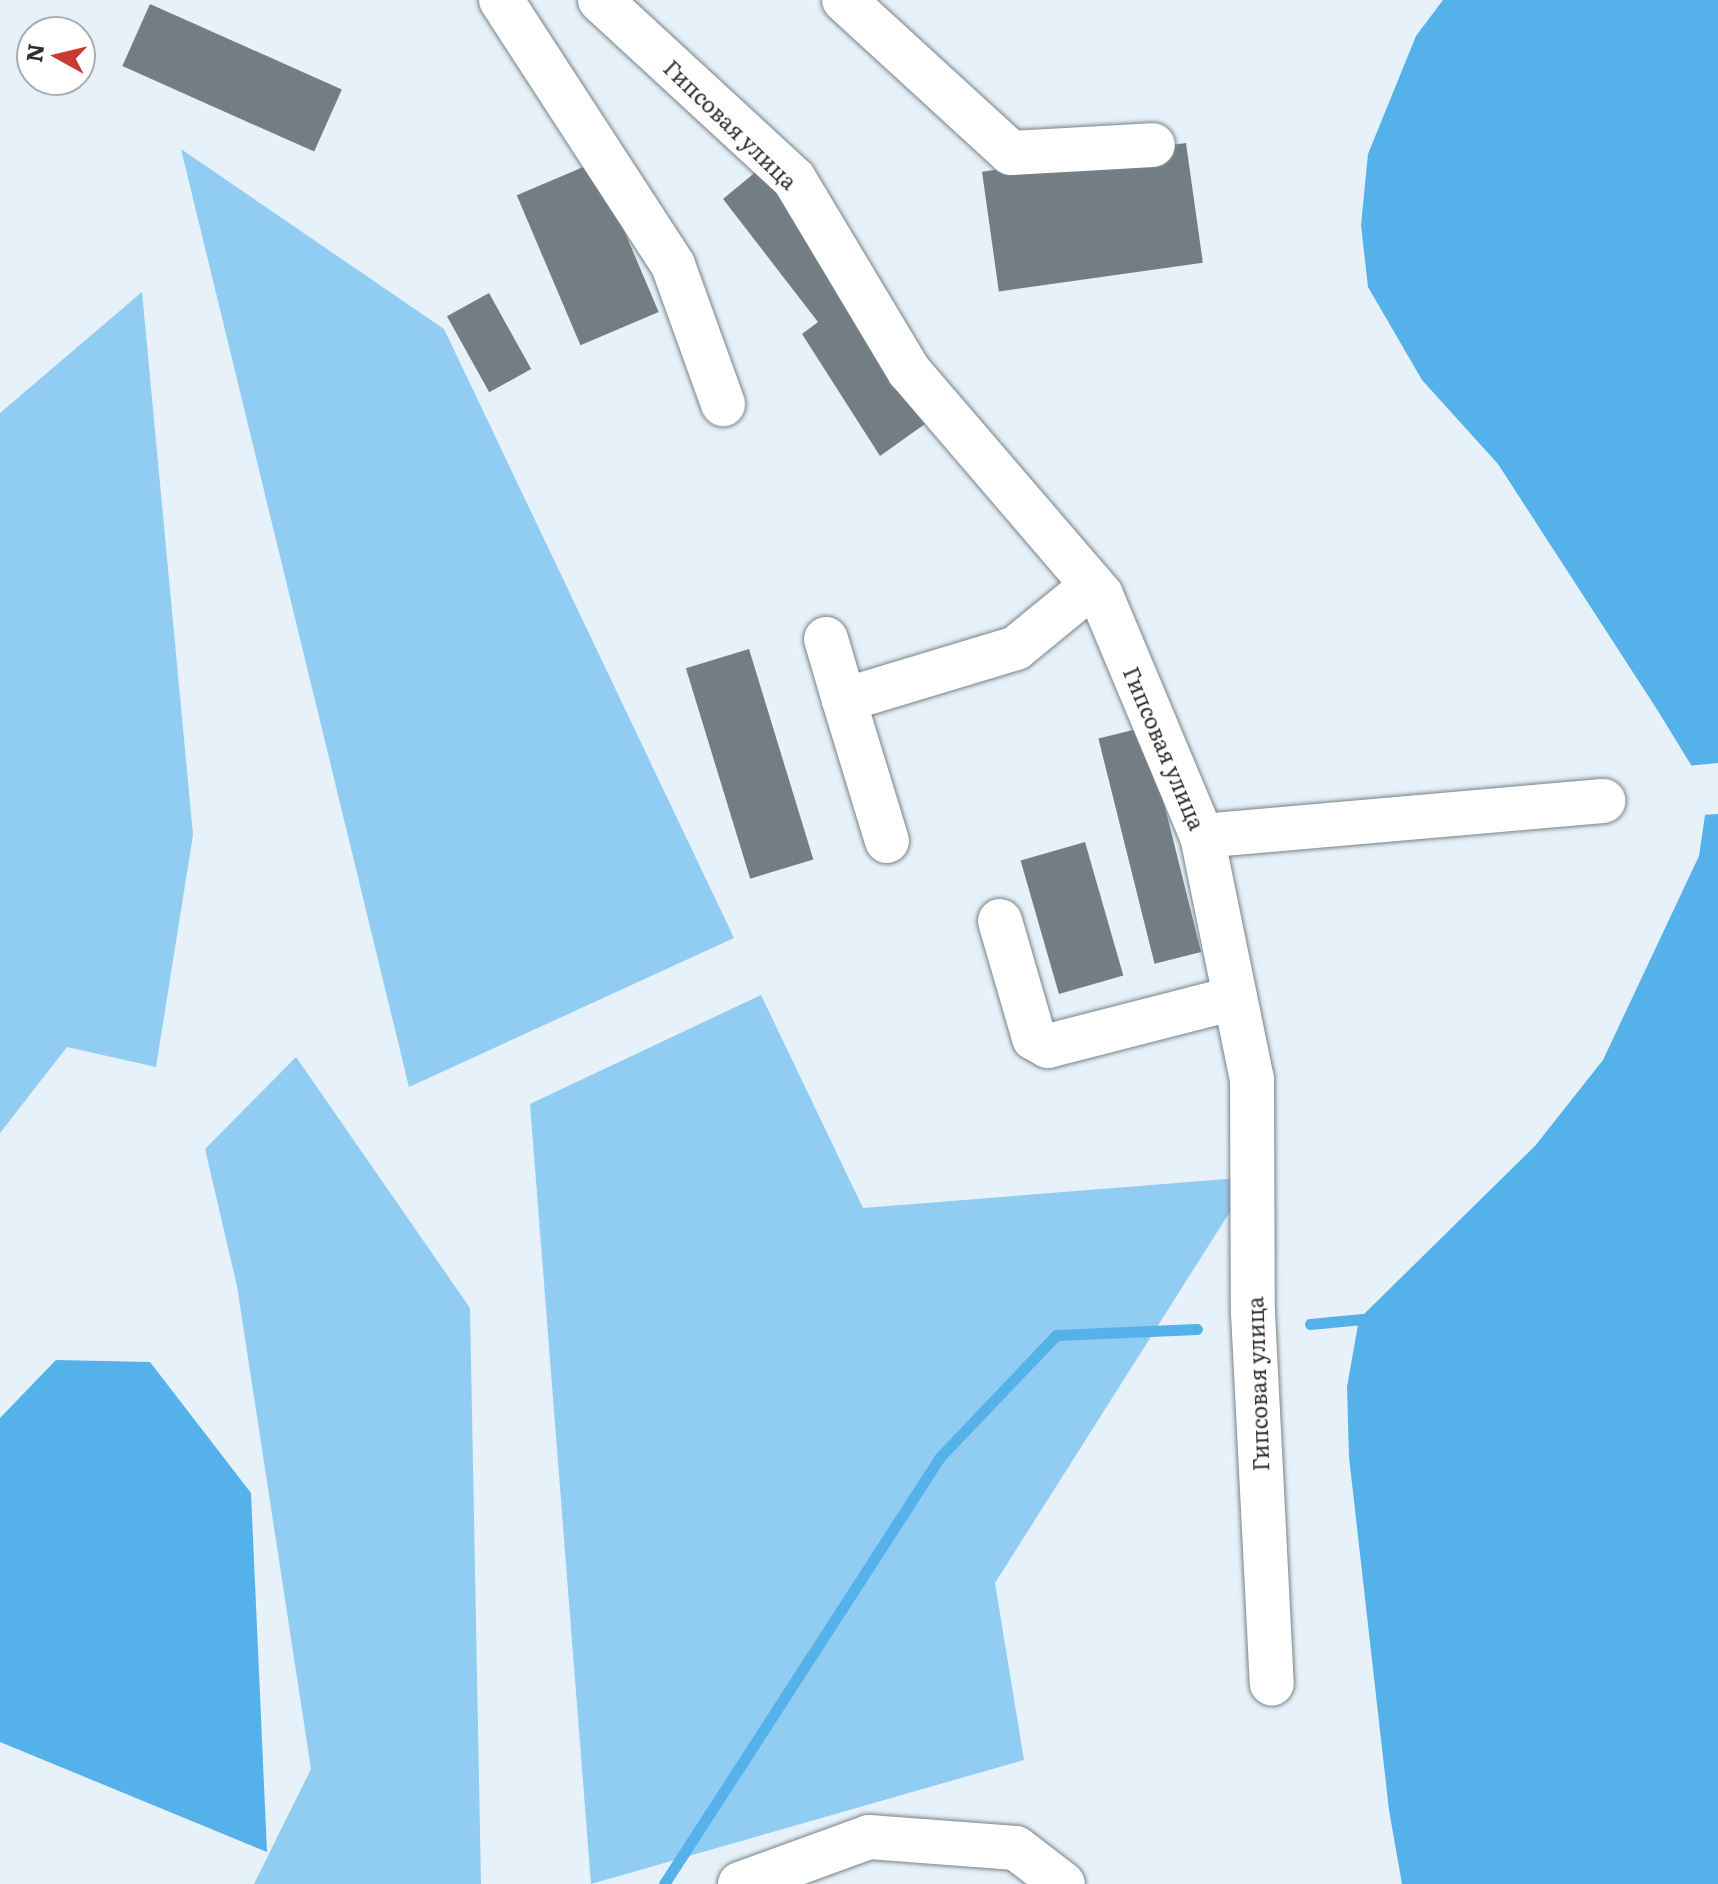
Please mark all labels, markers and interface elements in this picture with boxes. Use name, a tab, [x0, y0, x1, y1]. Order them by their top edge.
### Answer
north arrow	[16, 16, 96, 96]
text: N	[16, 41, 51, 64]
street label: Гипсовая улица	[659, 54, 803, 194]
street label: Гипсовая улица	[1119, 662, 1211, 834]
street label: Гипсовая улица	[1241, 1296, 1273, 1472]

